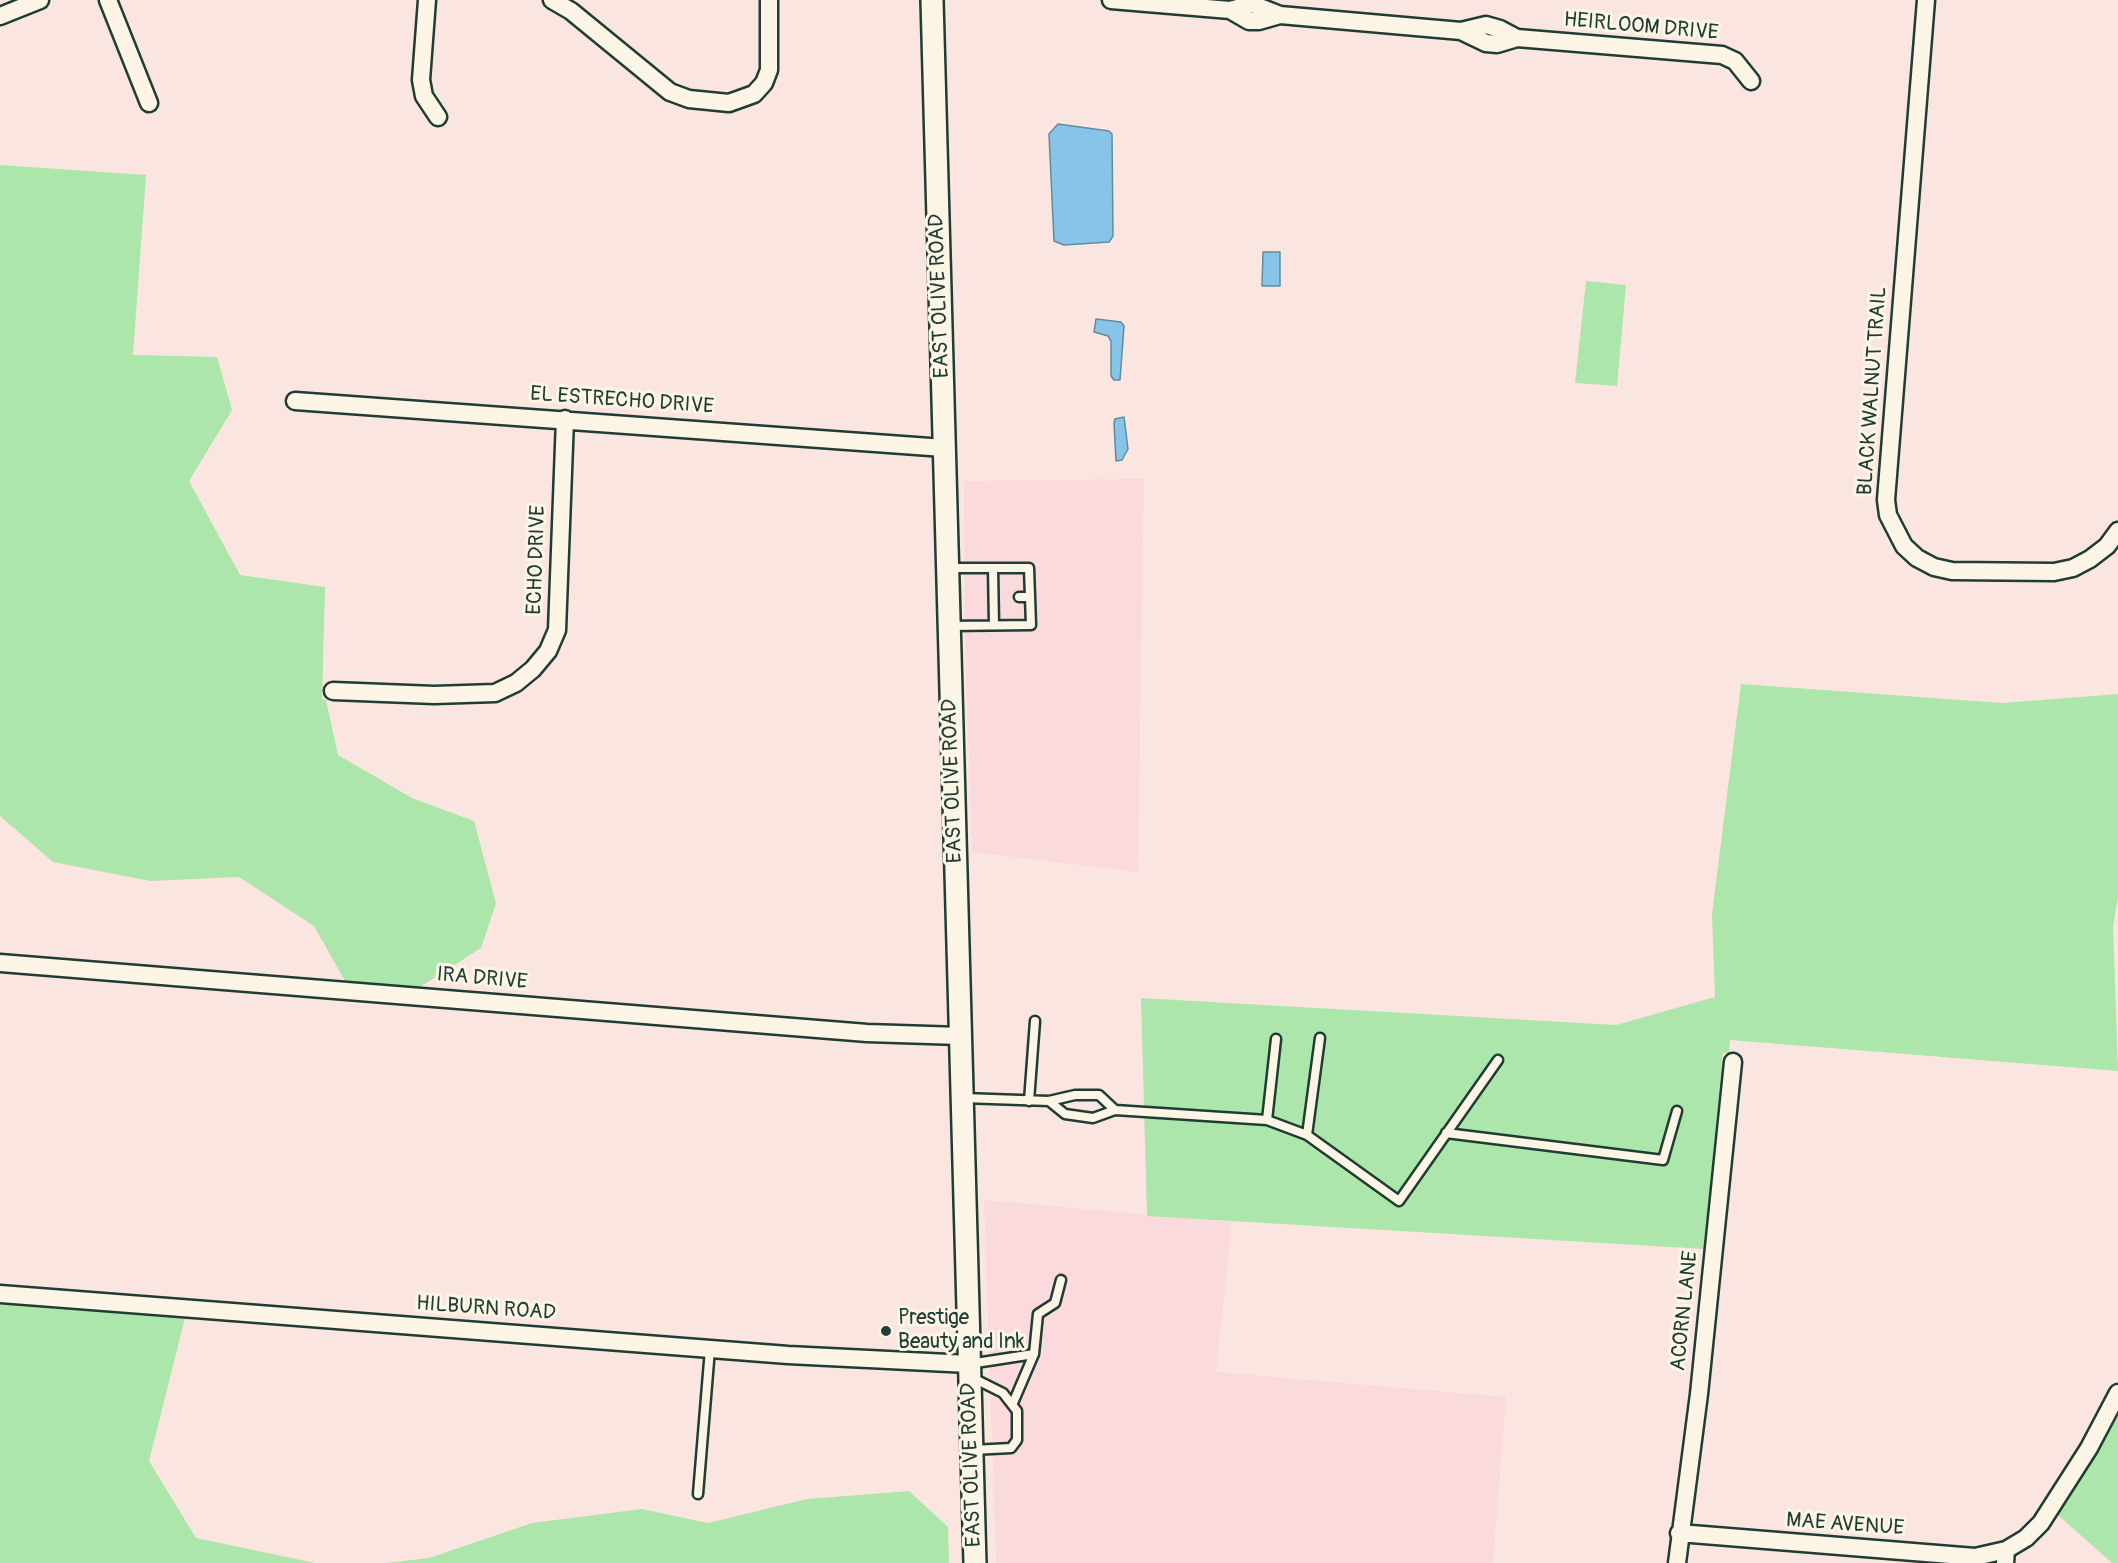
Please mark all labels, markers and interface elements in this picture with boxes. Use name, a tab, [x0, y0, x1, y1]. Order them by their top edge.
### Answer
street label: HEIRLOOM DRIVE	[1563, 8, 1719, 46]
street label: EAST OLIVE ROAD	[925, 213, 955, 379]
street label: BLACK WALNUT TRAIL	[1853, 286, 1893, 496]
street label: EL ESTRECHO DRIVE	[529, 382, 715, 420]
street label: ECHO DRIVE	[522, 505, 552, 615]
street label: EAST OLIVE ROAD	[938, 698, 968, 864]
street label: IRA DRIVE	[436, 962, 528, 996]
street label: ACORN LANE	[1666, 1250, 1704, 1372]
street label: HILBURN ROAD	[415, 1292, 557, 1326]
place label: Prestige Beauty and Ink	[898, 1306, 1025, 1356]
marker: Prestige Beauty and Ink	[879, 1324, 893, 1338]
street label: EAST OLIVE ROAD	[957, 1382, 987, 1548]
street label: MAE AVENUE	[1785, 1508, 1905, 1542]

